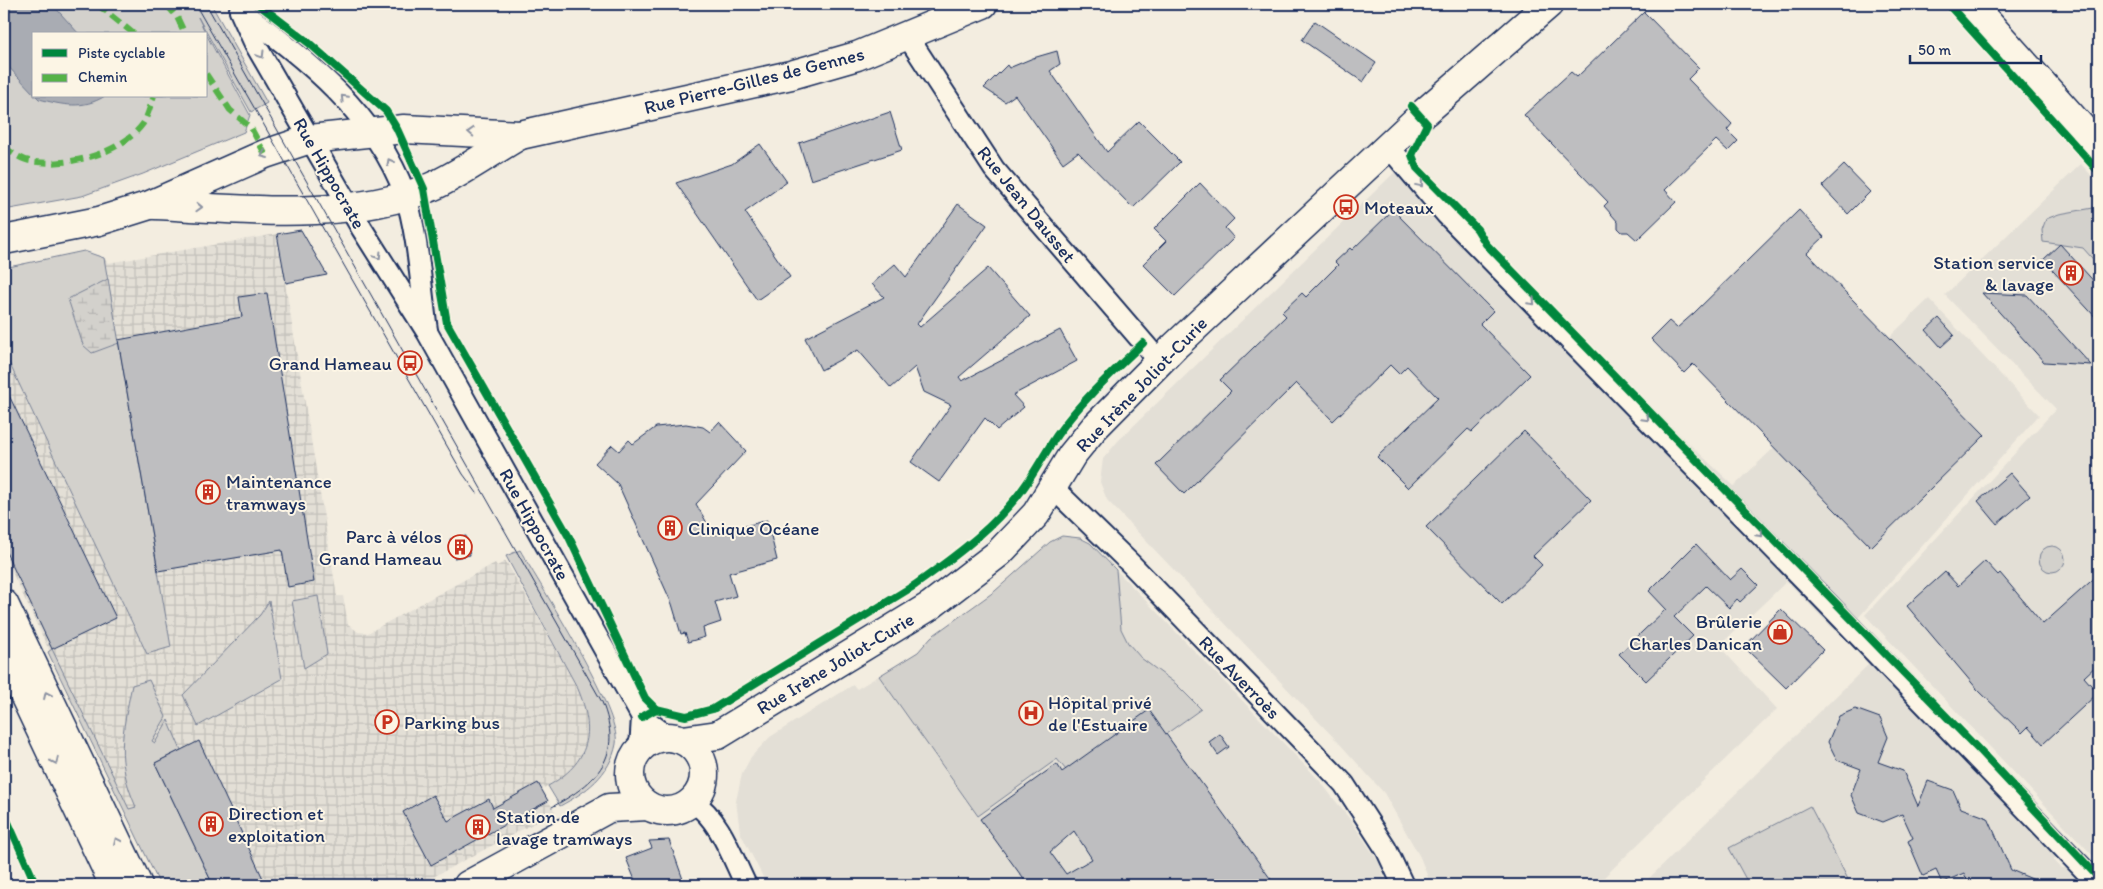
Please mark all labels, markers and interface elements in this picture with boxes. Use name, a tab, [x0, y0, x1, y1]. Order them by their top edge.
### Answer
legend	[32, 32, 208, 98]
scale bar	[1910, 32, 2042, 64]
text: 50 m	[1918, 41, 1951, 59]
street label: Rue Pierre-Gilles de Gennes	[642, 42, 867, 119]
text: Piste cyclable	[78, 44, 165, 62]
one-way arrow	[255, 49, 265, 58]
text: Chemin	[78, 68, 128, 86]
one-way arrow	[341, 95, 350, 104]
street label: Rue Hippocrate	[288, 114, 371, 233]
one-way arrow	[467, 127, 475, 138]
street label: Rue Jean Dausset	[972, 141, 1081, 267]
one-way arrow	[260, 149, 269, 159]
one-way arrow	[386, 159, 396, 168]
one-way arrow	[1414, 179, 1423, 188]
bus stop icon: Moteaux	[1333, 194, 1359, 220]
place label: Moteaux	[1364, 196, 1434, 219]
one-way arrow	[195, 201, 203, 212]
one-way arrow	[372, 250, 382, 259]
place label: Station service & lavage	[1933, 251, 2054, 296]
building icon: Station service & lavage	[2058, 260, 2084, 286]
one-way arrow	[1526, 296, 1535, 305]
street label: Rue Irène Joliot-Curie	[1071, 312, 1212, 457]
bus stop icon: Grand Hameau	[397, 350, 423, 376]
place label: Grand Hameau	[269, 352, 392, 375]
one-way arrow	[1640, 412, 1649, 421]
street label: Rue Hippocrate	[494, 464, 575, 584]
place label: Maintenance tramways	[226, 470, 332, 515]
building icon: Maintenance tramways	[195, 479, 221, 505]
building icon: Clinique Océane	[657, 515, 683, 541]
place label: Clinique Océane	[688, 517, 819, 540]
place label: Parc à vélos Grand Hameau	[319, 525, 442, 570]
one-way arrow	[1754, 528, 1763, 537]
building icon: Parc à vélos Grand Hameau	[447, 534, 473, 560]
street label: Rue Irène Joliot-Curie	[752, 607, 918, 720]
place label: Brûlerie Charles Danican	[1629, 610, 1762, 655]
shop icon: Brûlerie Charles Danican	[1767, 619, 1793, 645]
street label: Rue Averroès	[1194, 631, 1285, 724]
one-way arrow	[43, 691, 53, 700]
place label: Hôpital privé de l'Estuaire	[1048, 691, 1152, 736]
hospital icon: Hôpital privé de l'Estuaire	[1018, 700, 1044, 726]
parking icon: Parking bus	[374, 709, 400, 735]
place label: Parking bus	[404, 711, 500, 734]
one-way arrow	[49, 756, 59, 765]
place label: Direction et exploitation	[228, 802, 325, 847]
place label: Station de lavage tramways	[496, 805, 633, 850]
building icon: Direction et exploitation	[198, 811, 224, 837]
building icon: Station de lavage tramways	[465, 814, 491, 840]
one-way arrow	[112, 837, 123, 846]

